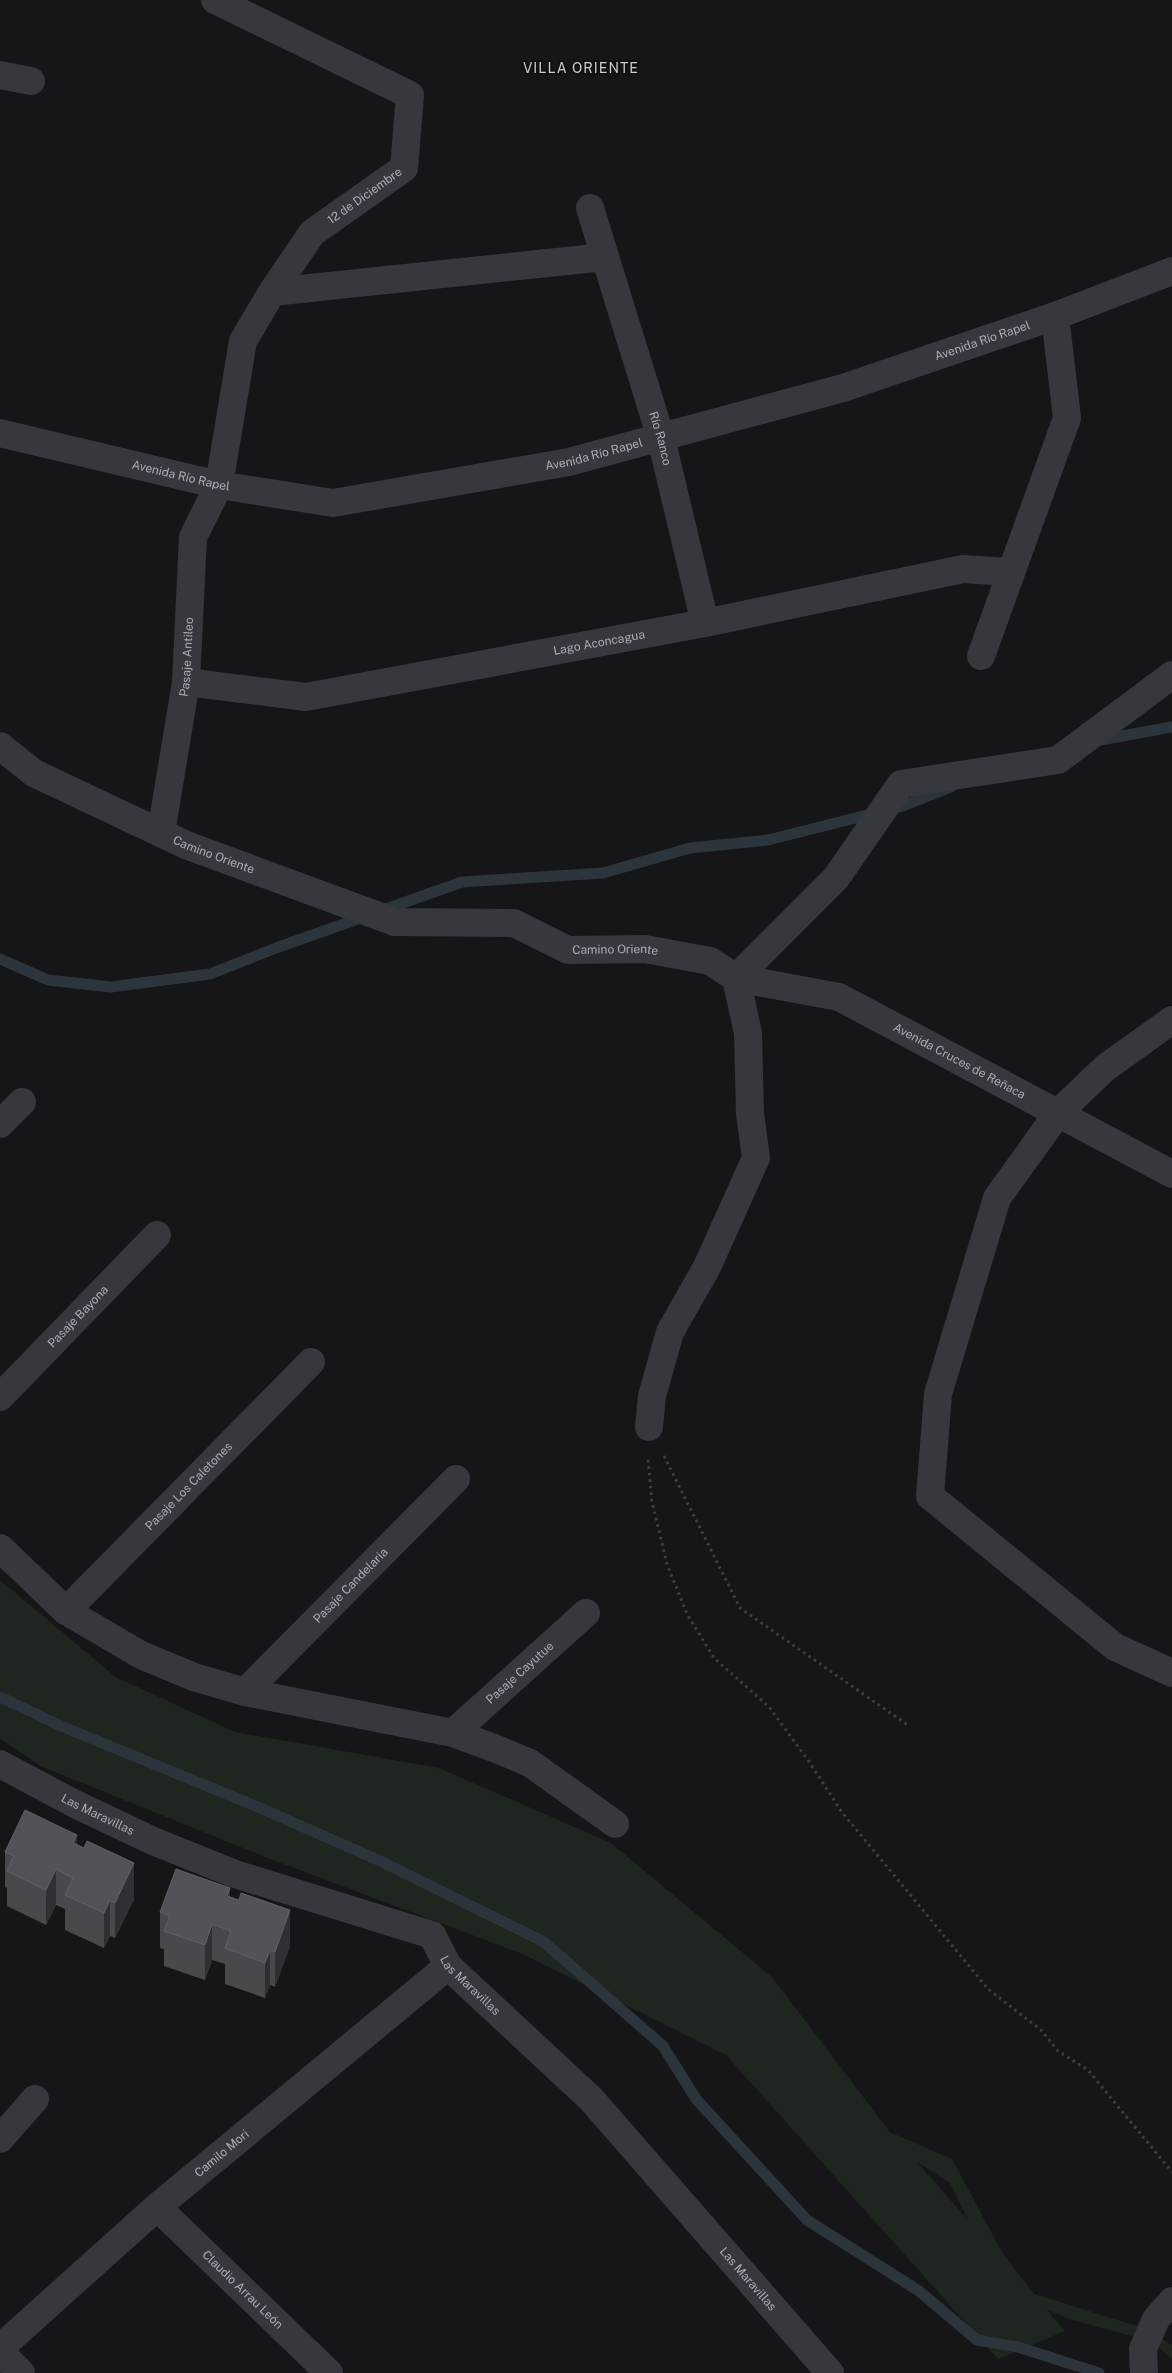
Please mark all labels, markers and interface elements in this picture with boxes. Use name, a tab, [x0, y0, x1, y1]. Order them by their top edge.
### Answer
district label: VILLA ORIENTE	[523, 60, 639, 76]
street label: 12 de Diciembre	[325, 165, 405, 227]
street label: Avenida Río Rapel	[933, 318, 1032, 363]
street label: Río Ranco	[646, 410, 674, 467]
street label: Avenida Río Rapel	[544, 435, 645, 473]
street label: Avenida Río Rapel	[131, 458, 231, 494]
street label: Pasaje Antileo	[177, 617, 196, 698]
street label: Lago Aconcagua	[552, 627, 646, 658]
street label: Camino Oriente	[171, 833, 257, 877]
street label: Camino Oriente	[572, 942, 660, 958]
street label: Avenida Cruces de Reñaca	[891, 1020, 1028, 1102]
street label: Pasaje Bayona	[45, 1283, 111, 1350]
street label: Pasaje Los Caletones	[142, 1439, 235, 1533]
street label: Pasaje Candelaria	[310, 1545, 391, 1626]
street label: Pasaje Cayutue	[483, 1639, 557, 1707]
street label: Las Maravillas	[59, 1791, 136, 1838]
street label: Las Maravillas	[437, 1953, 503, 2018]
street label: Camilo Mori	[192, 2127, 252, 2180]
street label: Las Maravillas	[717, 2245, 779, 2313]
street label: Claudio Arrau León	[199, 2248, 286, 2332]

